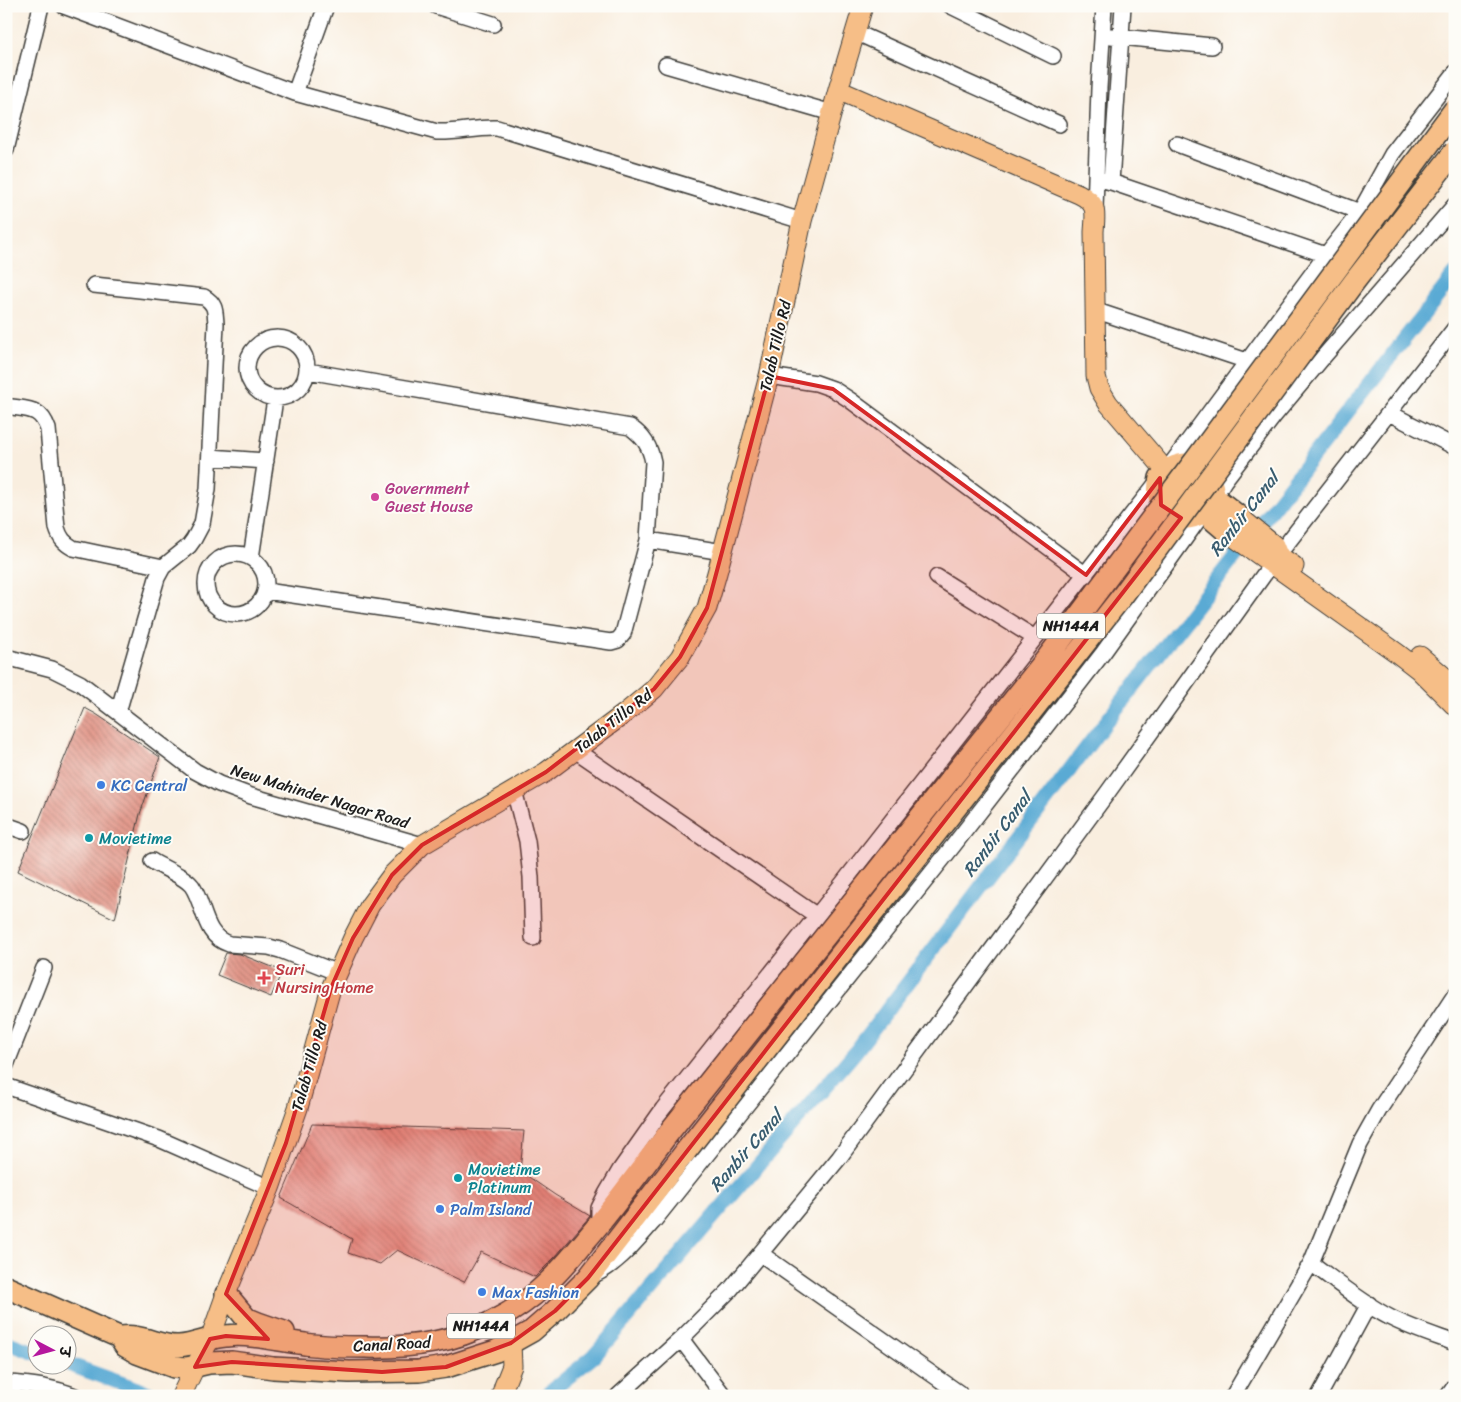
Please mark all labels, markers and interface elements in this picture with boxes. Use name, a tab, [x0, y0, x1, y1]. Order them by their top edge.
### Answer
street label: Talab Tillo Rd	[750, 296, 800, 395]
water label: Ranbir Canal	[1200, 462, 1290, 563]
place label: Government Guest House	[385, 474, 473, 521]
marker: Government Guest House	[369, 491, 381, 503]
road number: NH144A	[1037, 614, 1105, 638]
street label: Talab Tillo Rd	[567, 680, 660, 761]
street label: New Mahinder Nagar Road	[227, 755, 414, 837]
place label: KC Central	[111, 771, 188, 800]
marker: KC Central	[95, 779, 107, 791]
water label: Ranbir Canal	[954, 781, 1042, 884]
place label: Movietime	[99, 824, 172, 853]
marker: Movietime	[83, 832, 95, 844]
place label: Suri Nursing Home	[275, 955, 374, 1002]
marker: Suri Nursing Home	[257, 971, 271, 985]
street label: Talab Tillo Rd	[282, 1016, 336, 1115]
water label: Ranbir Canal	[701, 1100, 794, 1199]
place label: Movietime Platinum	[468, 1155, 541, 1202]
marker: Movietime Platinum	[452, 1172, 464, 1184]
place label: Palm Island	[450, 1195, 533, 1224]
marker: Palm Island	[434, 1203, 446, 1215]
place label: Max Fashion	[492, 1278, 579, 1307]
marker: Max Fashion	[476, 1286, 488, 1298]
road number: NH144A	[447, 1314, 515, 1338]
north arrow	[28, 1324, 78, 1374]
street label: Canal Road	[353, 1327, 433, 1361]
text: उ	[51, 1343, 78, 1359]

